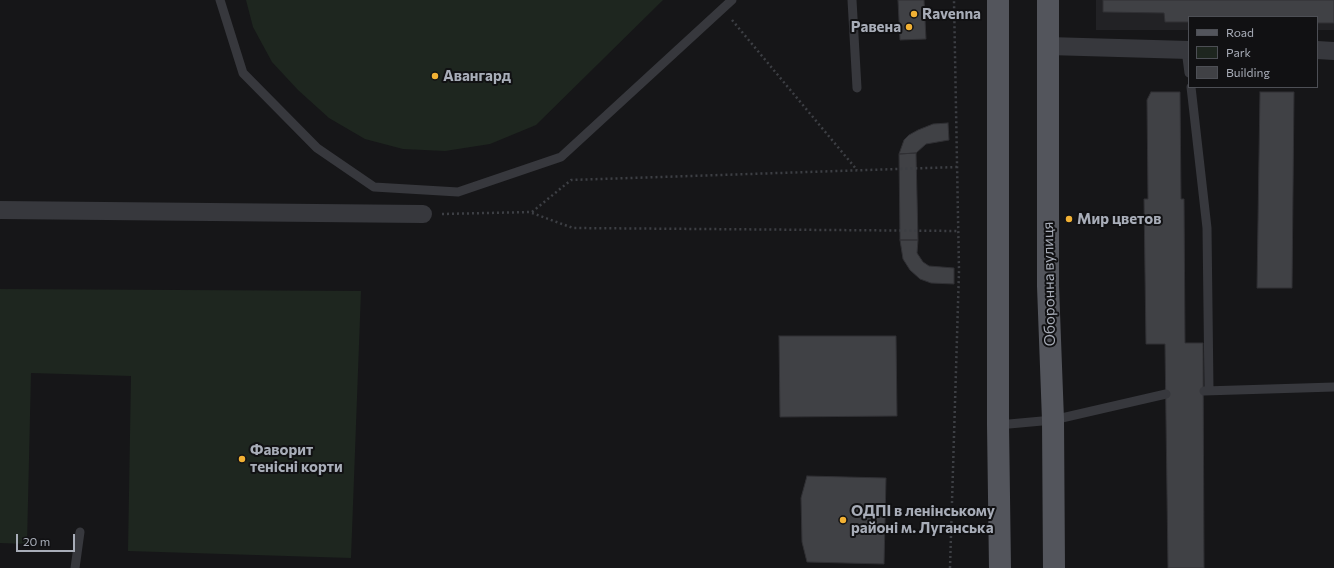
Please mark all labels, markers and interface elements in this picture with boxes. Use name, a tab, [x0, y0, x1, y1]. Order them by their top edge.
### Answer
place label: Ravenna	[922, 5, 981, 23]
marker: Ravenna	[909, 9, 919, 19]
legend	[1188, 16, 1318, 88]
place label: Равена	[851, 18, 901, 36]
marker: Равена	[904, 22, 914, 32]
text: Road	[1226, 25, 1254, 39]
text: Park	[1226, 45, 1251, 59]
text: Building	[1226, 65, 1270, 79]
place label: Авангард	[443, 67, 511, 85]
marker: Авангард	[430, 71, 440, 81]
place label: Мир цветов	[1077, 210, 1161, 228]
marker: Мир цветов	[1064, 214, 1074, 224]
street label: Оборонна вулиця	[1039, 221, 1059, 347]
place label: Фаворит тенісні корти	[250, 441, 343, 476]
marker: Фаворит тенісні корти	[237, 454, 247, 464]
place label: ОДПІ в ленінському районі м. Луганська	[851, 502, 995, 537]
marker: ОДПІ в ленінському районі м. Луганська	[838, 515, 848, 525]
scale bar	[18, 526, 77, 552]
text: 20 m	[23, 534, 50, 548]

